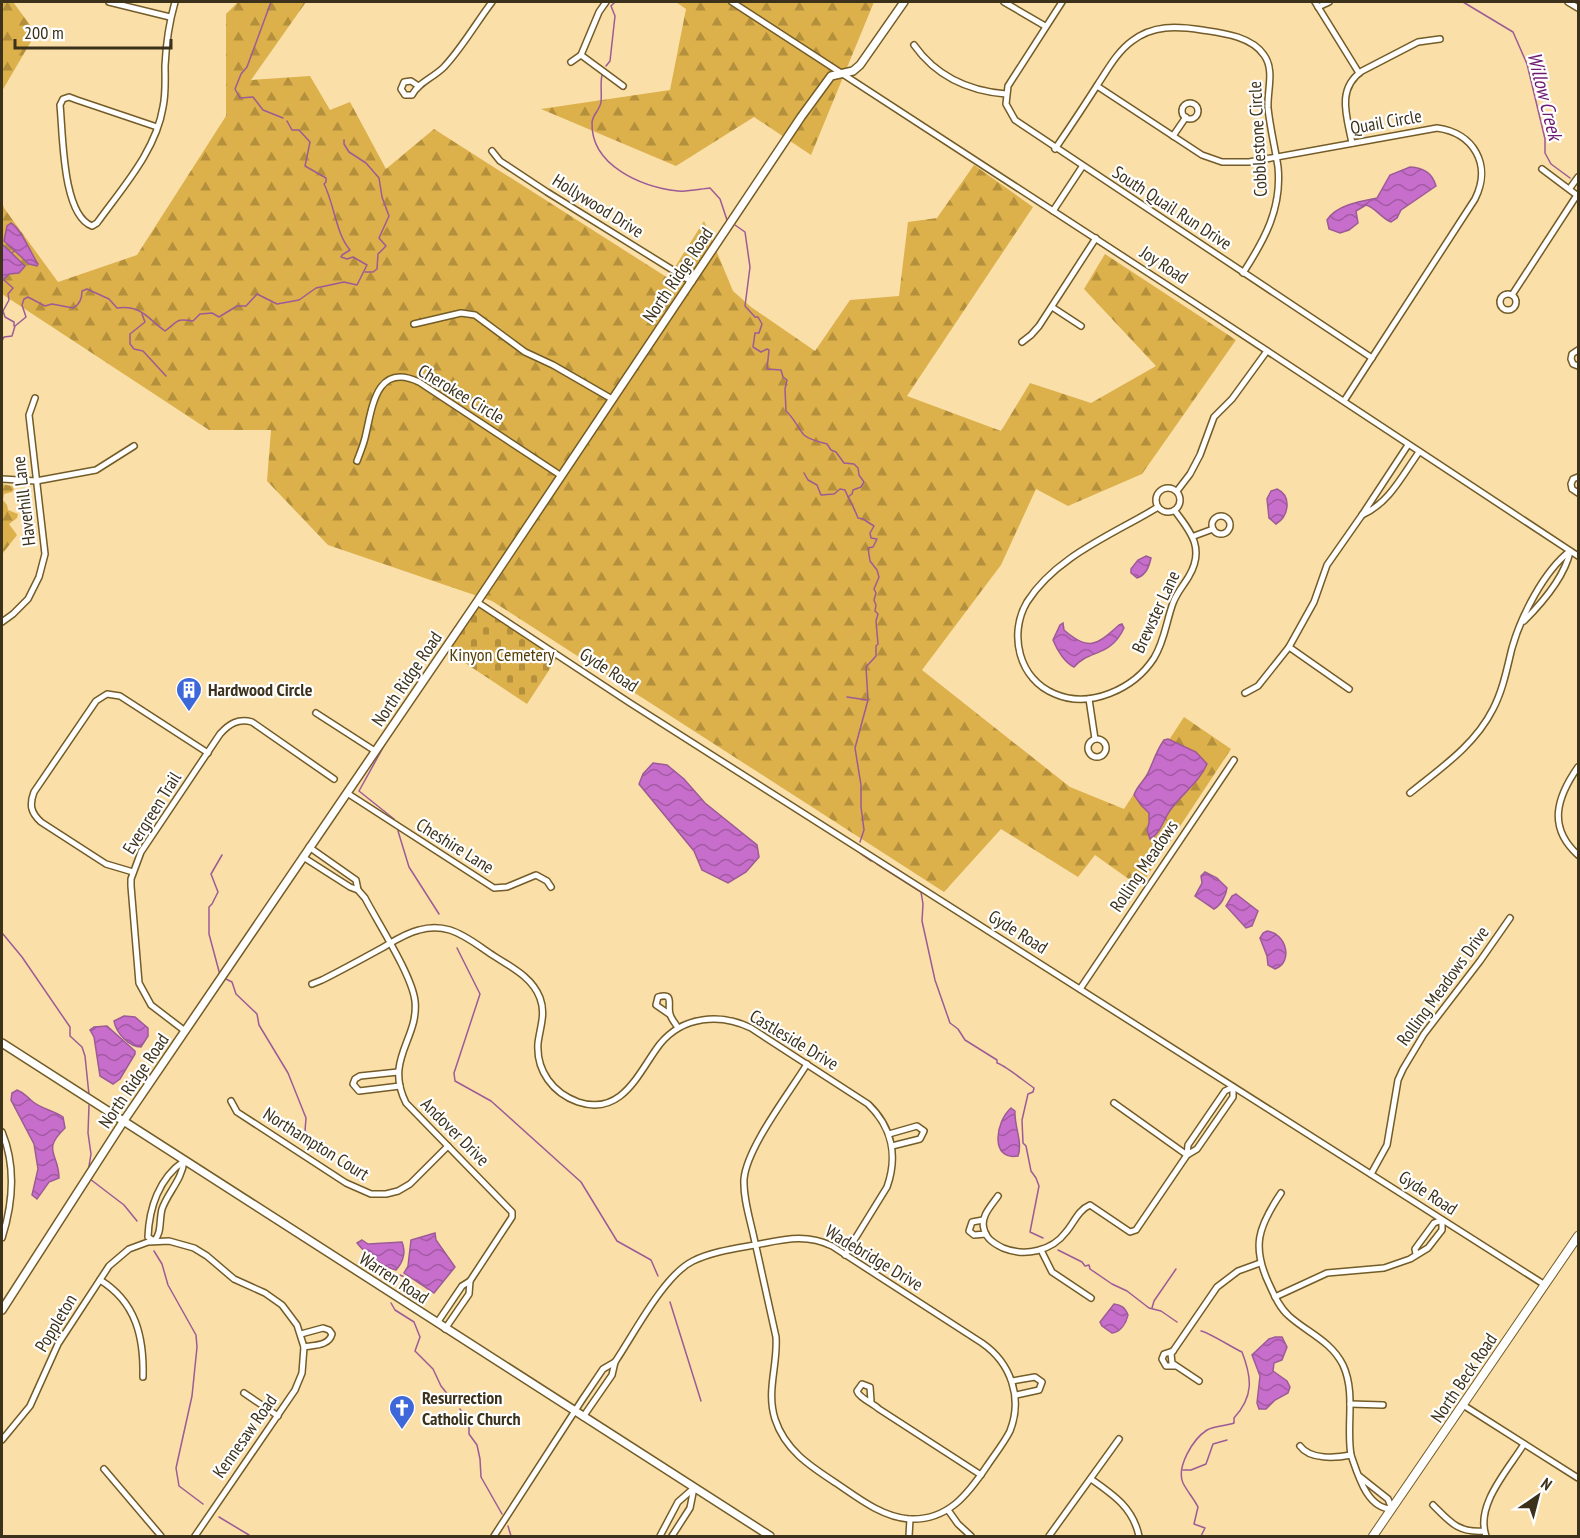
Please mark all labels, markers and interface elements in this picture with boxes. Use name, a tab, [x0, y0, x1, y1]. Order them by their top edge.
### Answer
scale bar	[15, 12, 171, 50]
text: 200 m	[24, 21, 64, 44]
water label: Willow Creek	[1522, 49, 1569, 145]
street label: Cobblestone Circle	[1243, 81, 1272, 197]
street label: Quail Circle	[1348, 104, 1423, 139]
street label: South Quail Run Drive	[1108, 160, 1236, 255]
street label: Hollywood Drive	[548, 169, 648, 243]
street label: North Ridge Road	[637, 223, 718, 327]
street label: Joy Road	[1135, 240, 1193, 289]
street label: Cherokee Circle	[414, 359, 509, 428]
street label: Haverhill Lane	[7, 455, 40, 547]
street label: Brewster Lane	[1126, 567, 1185, 657]
street label: North Ridge Road	[366, 627, 447, 731]
street label: Gyde Road	[576, 642, 643, 697]
park label: Kinyon Cemetery	[449, 643, 555, 666]
building icon: Hardwood Circle	[174, 675, 204, 713]
place label: Hardwood Circle	[208, 678, 313, 701]
street label: Evergreen Trail	[117, 767, 186, 858]
street label: Cheshire Lane	[412, 813, 498, 879]
street label: Rolling Meadows	[1104, 815, 1183, 916]
street label: Gyde Road	[984, 904, 1052, 959]
street label: Rolling Meadows Drive	[1391, 921, 1494, 1050]
street label: Castleside Drive	[746, 1004, 843, 1075]
street label: North Ridge Road	[93, 1029, 174, 1133]
street label: Andover Drive	[416, 1093, 494, 1171]
street label: Northampton Court	[259, 1102, 373, 1185]
street label: Gyde Road	[1395, 1165, 1462, 1220]
street label: Wadebridge Drive	[821, 1219, 927, 1296]
street label: Warren Road	[355, 1247, 433, 1309]
street label: Poppleton	[29, 1290, 82, 1356]
street label: North Beck Road	[1425, 1329, 1502, 1427]
place label: Resurrection Catholic Church	[422, 1386, 521, 1430]
street label: Kennesaw Road	[207, 1389, 282, 1482]
church icon: Resurrection Catholic Church	[387, 1393, 417, 1431]
north arrow	[1508, 1466, 1568, 1526]
text: N	[1537, 1473, 1556, 1494]

